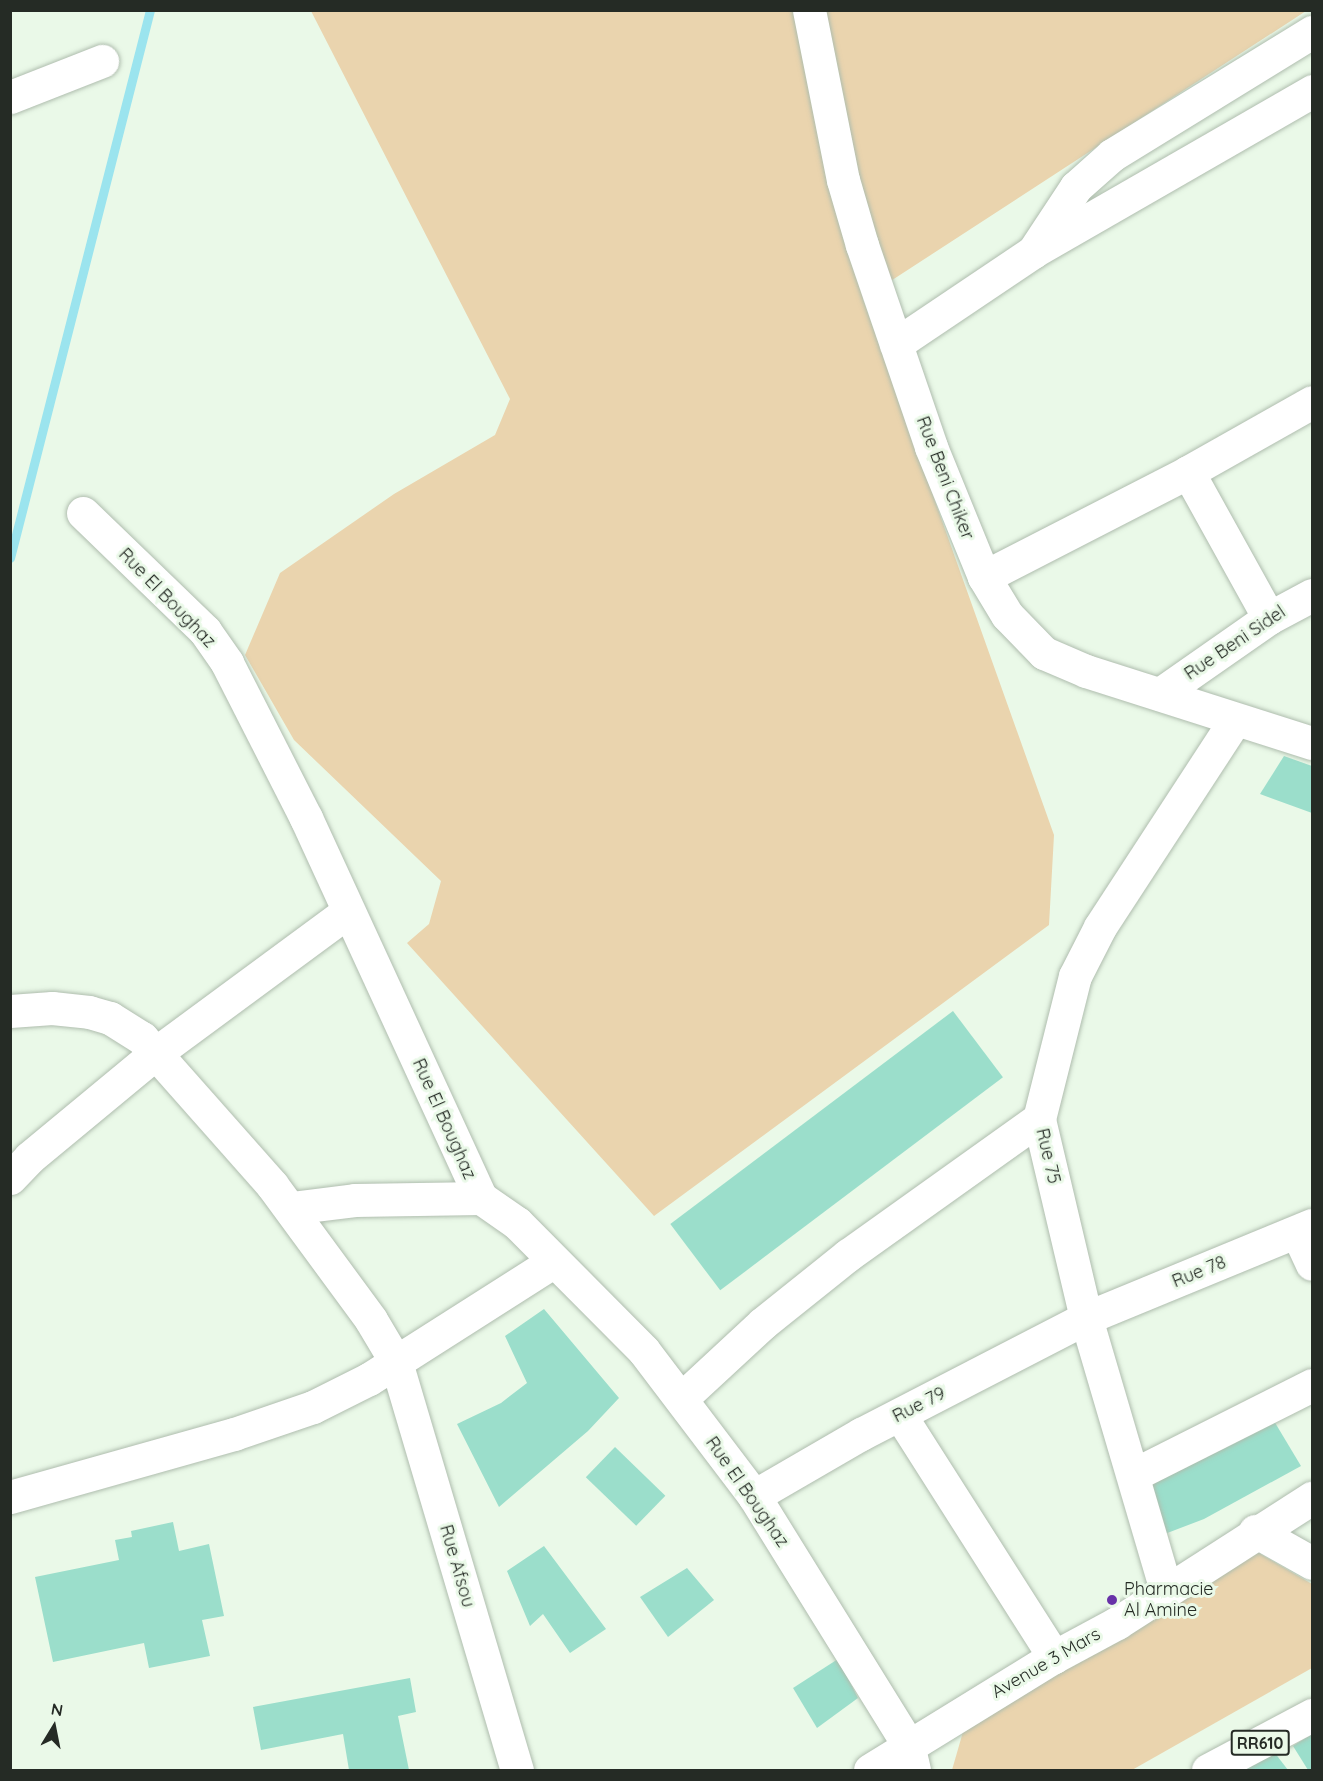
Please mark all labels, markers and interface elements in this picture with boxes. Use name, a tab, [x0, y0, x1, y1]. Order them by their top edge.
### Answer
street label: Rue Beni Chiker	[912, 413, 978, 543]
street label: Rue El Boughaz	[114, 544, 220, 652]
street label: Rue Beni Sidel	[1180, 601, 1290, 685]
street label: Rue El Boughaz	[408, 1055, 480, 1183]
street label: Rue 75	[1031, 1126, 1065, 1186]
street label: Rue 78	[1169, 1251, 1229, 1293]
street label: Rue 79	[889, 1383, 949, 1427]
street label: Rue El Boughaz	[701, 1433, 793, 1551]
street label: Rue Afsou	[435, 1522, 479, 1610]
place label: Pharmacie Al Amine	[1124, 1579, 1213, 1622]
marker: Pharmacie Al Amine	[1105, 1593, 1119, 1607]
street label: Avenue 3 Mars	[988, 1623, 1104, 1703]
north arrow	[24, 1697, 84, 1757]
text: N	[50, 1698, 65, 1720]
road number: RR610	[1230, 1730, 1290, 1756]

